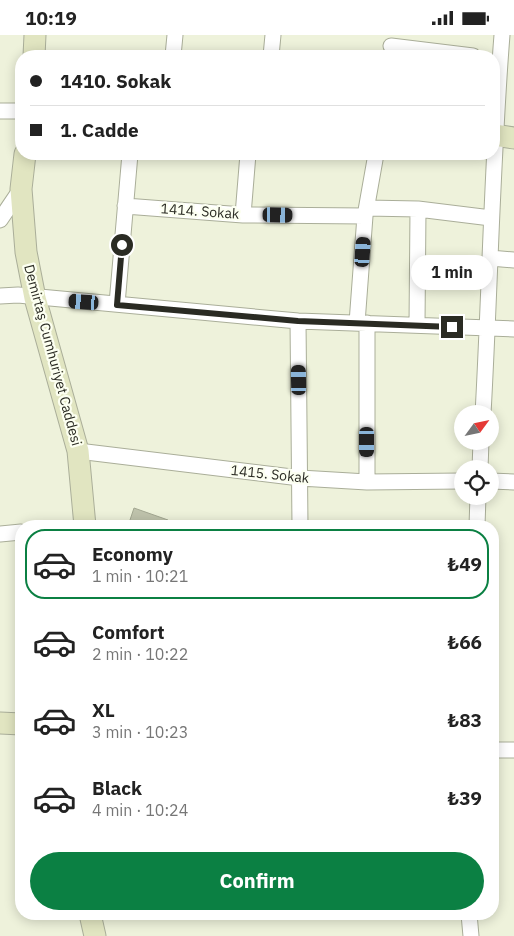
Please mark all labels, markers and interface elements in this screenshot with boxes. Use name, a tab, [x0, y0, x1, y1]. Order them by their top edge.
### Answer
text: 10:19	[25, 6, 77, 30]
text: 1410. Sokak	[60, 69, 171, 93]
text: 1. Cadde	[60, 118, 139, 142]
street label: 1414. Sokak	[160, 199, 241, 223]
car	[262, 207, 293, 223]
route start	[111, 234, 133, 256]
car	[354, 237, 371, 267]
callout: 1 min	[411, 255, 493, 289]
street label: Demirtaş Cumhuriyet Caddesi	[20, 262, 86, 448]
text: 1 min	[431, 262, 473, 282]
car	[68, 293, 99, 311]
route end	[441, 316, 463, 338]
car	[291, 365, 306, 395]
north arrow	[454, 405, 499, 450]
map controls	[454, 405, 499, 505]
car	[359, 427, 374, 457]
button: locate	[454, 460, 499, 505]
street label: 1415. Sokak	[230, 461, 311, 487]
icon: car	[32, 542, 77, 587]
text: Economy	[92, 542, 173, 566]
text: ₺49	[448, 552, 482, 576]
text: 1 min · 10:21	[92, 566, 188, 586]
icon: car	[32, 620, 77, 665]
text: Comfort	[92, 620, 165, 644]
text: ₺66	[448, 630, 482, 654]
text: 2 min · 10:22	[92, 644, 188, 664]
icon: car	[32, 698, 77, 743]
text: XL	[92, 698, 115, 722]
text: ₺83	[448, 708, 482, 732]
text: 3 min · 10:23	[92, 722, 188, 742]
icon: car	[32, 776, 77, 821]
text: Black	[92, 776, 142, 800]
text: ₺39	[448, 786, 482, 810]
text: 4 min · 10:24	[92, 800, 188, 820]
button: Confirm	[30, 852, 484, 910]

